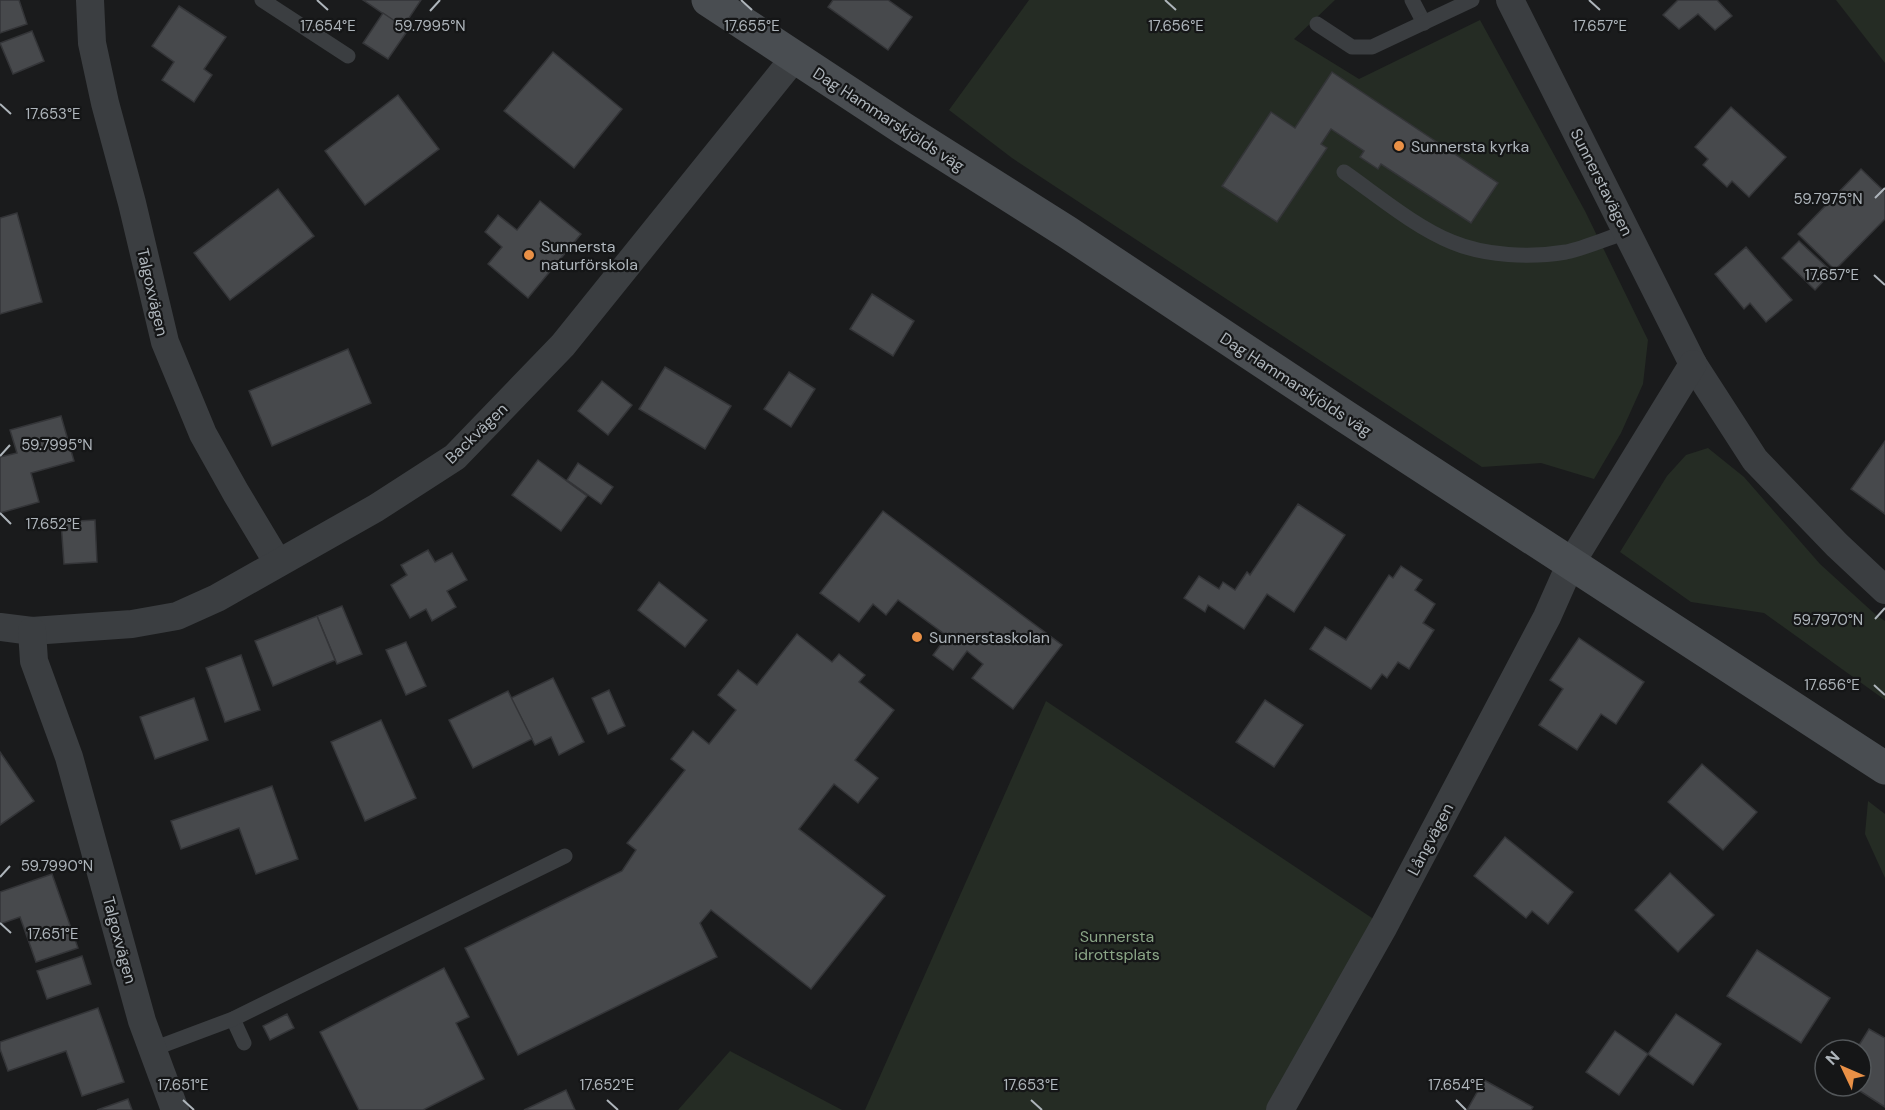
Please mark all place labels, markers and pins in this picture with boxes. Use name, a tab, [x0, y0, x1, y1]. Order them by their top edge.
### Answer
place label: Sunnersta kyrka	[1411, 136, 1529, 157]
marker: Sunnersta kyrka	[1392, 139, 1406, 153]
place label: Sunnersta naturförskola	[541, 236, 638, 275]
marker: Sunnersta naturförskola	[522, 248, 536, 262]
place label: Sunnerstaskolan	[929, 627, 1050, 648]
marker: Sunnerstaskolan	[910, 630, 924, 644]

